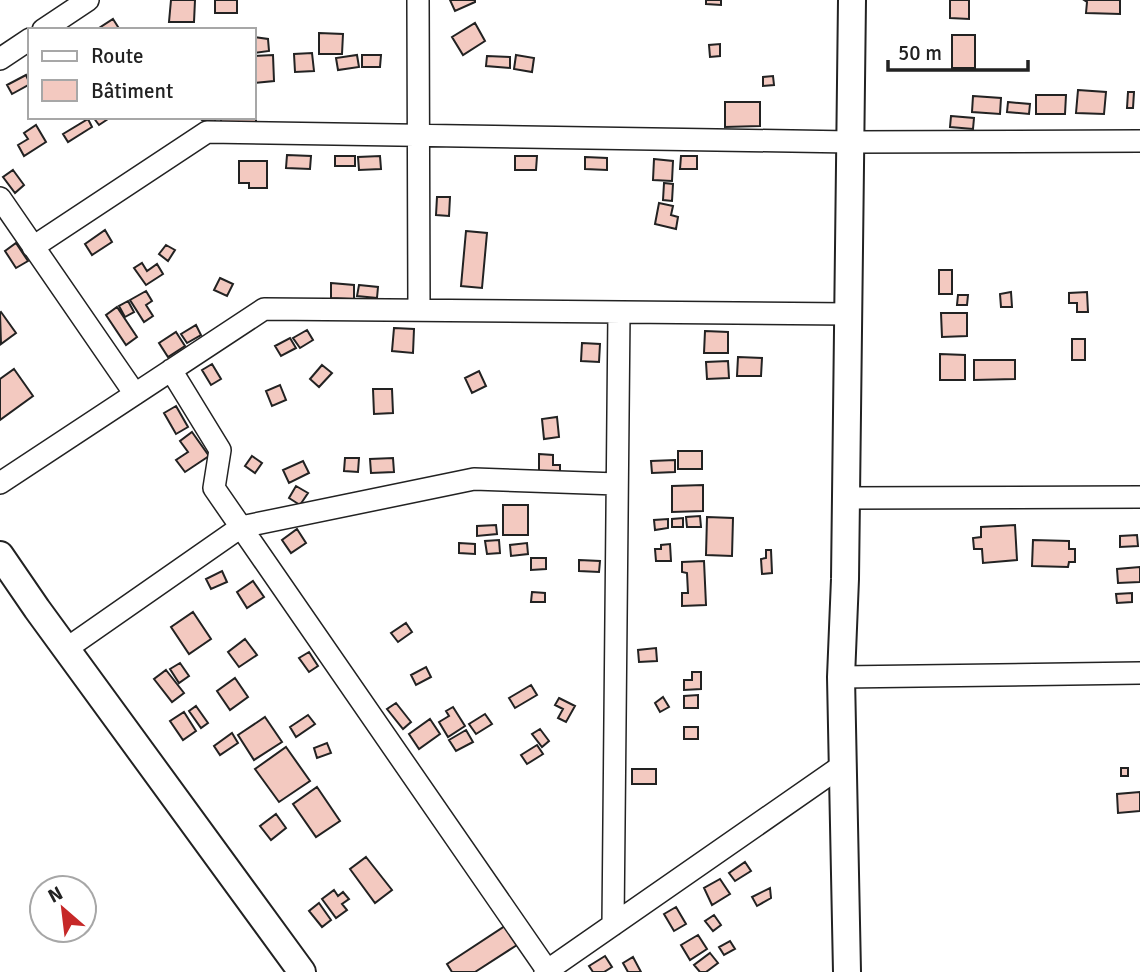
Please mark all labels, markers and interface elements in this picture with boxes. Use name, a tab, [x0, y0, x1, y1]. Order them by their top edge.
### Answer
legend	[28, 28, 256, 119]
scale bar	[888, 28, 1028, 72]
text: 50 m	[898, 40, 942, 66]
text: Route	[91, 43, 143, 69]
text: Bâtiment	[91, 78, 173, 104]
north arrow	[28, 874, 98, 944]
text: N	[44, 881, 67, 909]

